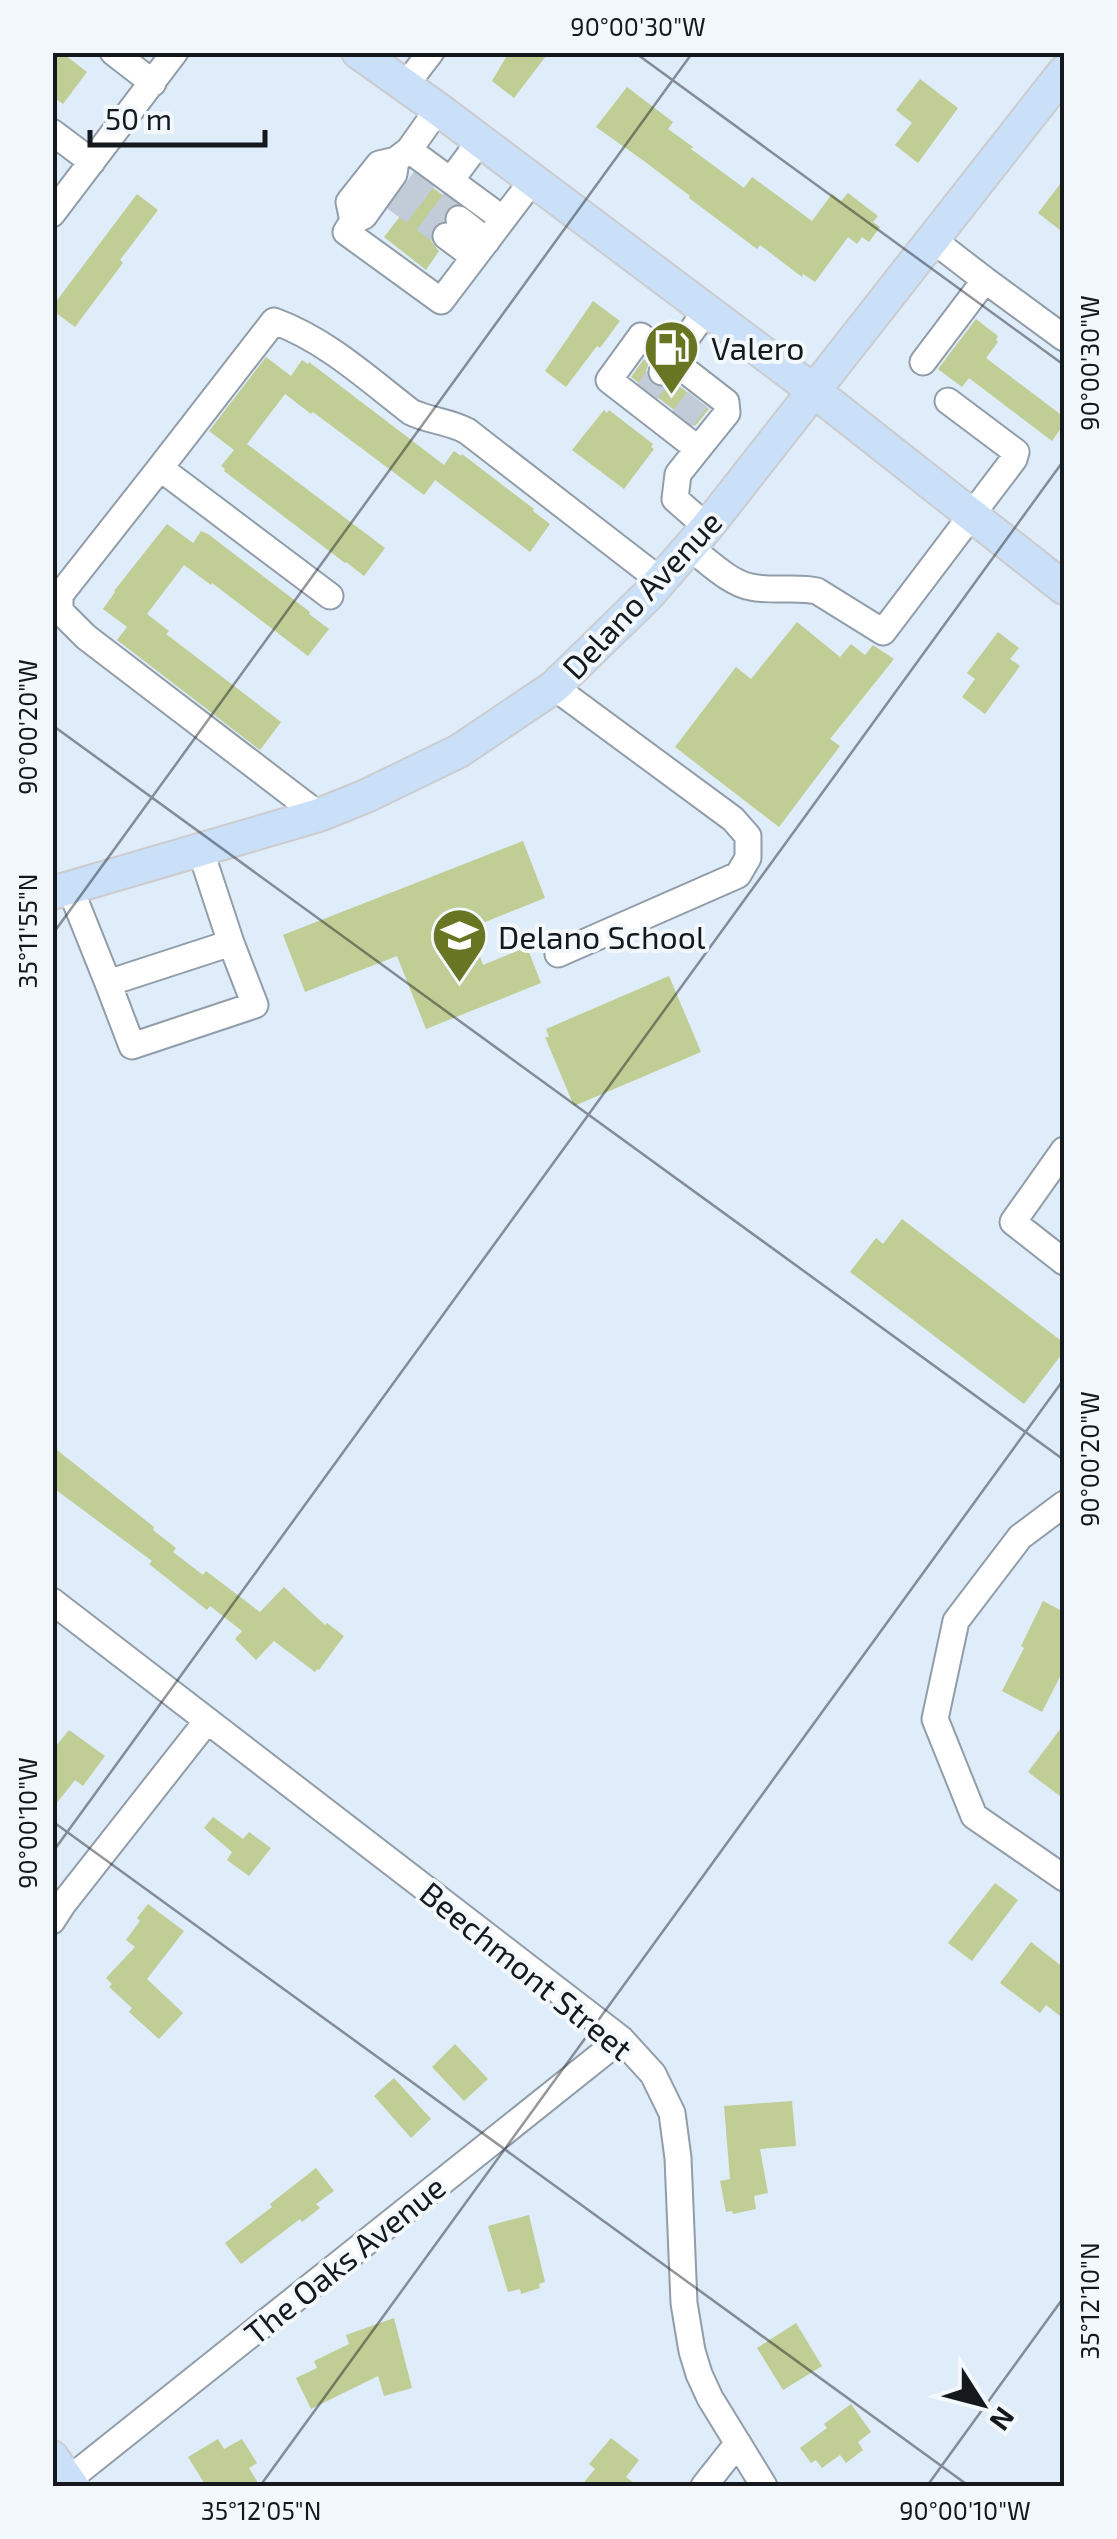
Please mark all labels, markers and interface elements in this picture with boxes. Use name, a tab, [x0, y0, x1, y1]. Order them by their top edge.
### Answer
text: 90°00'30"W	[570, 11, 706, 41]
scale bar	[90, 85, 265, 147]
text: 50 m	[105, 100, 172, 136]
text: 90°00'30"W	[1074, 295, 1104, 431]
fuel station icon: Valero	[642, 317, 702, 396]
place label: Valero	[711, 328, 804, 366]
street label: Delano Avenue	[553, 502, 729, 686]
text: 90°00'20"W	[12, 659, 42, 795]
text: 35°11'55"N	[12, 874, 42, 988]
school or university icon: Delano School	[429, 906, 489, 985]
place label: Delano School	[498, 917, 706, 955]
text: 90°00'20"W	[1074, 1391, 1104, 1527]
text: 90°00'10"W	[12, 1757, 42, 1889]
street label: Beechmont Street	[413, 1873, 641, 2067]
street label: The Oaks Avenue	[236, 2167, 452, 2351]
text: 35°12'10"N	[1074, 2242, 1104, 2360]
north arrow	[932, 2354, 1032, 2454]
text: N	[983, 2401, 1023, 2437]
text: 35°12'05"N	[201, 2495, 321, 2525]
text: 90°00'10"W	[899, 2495, 1031, 2525]

